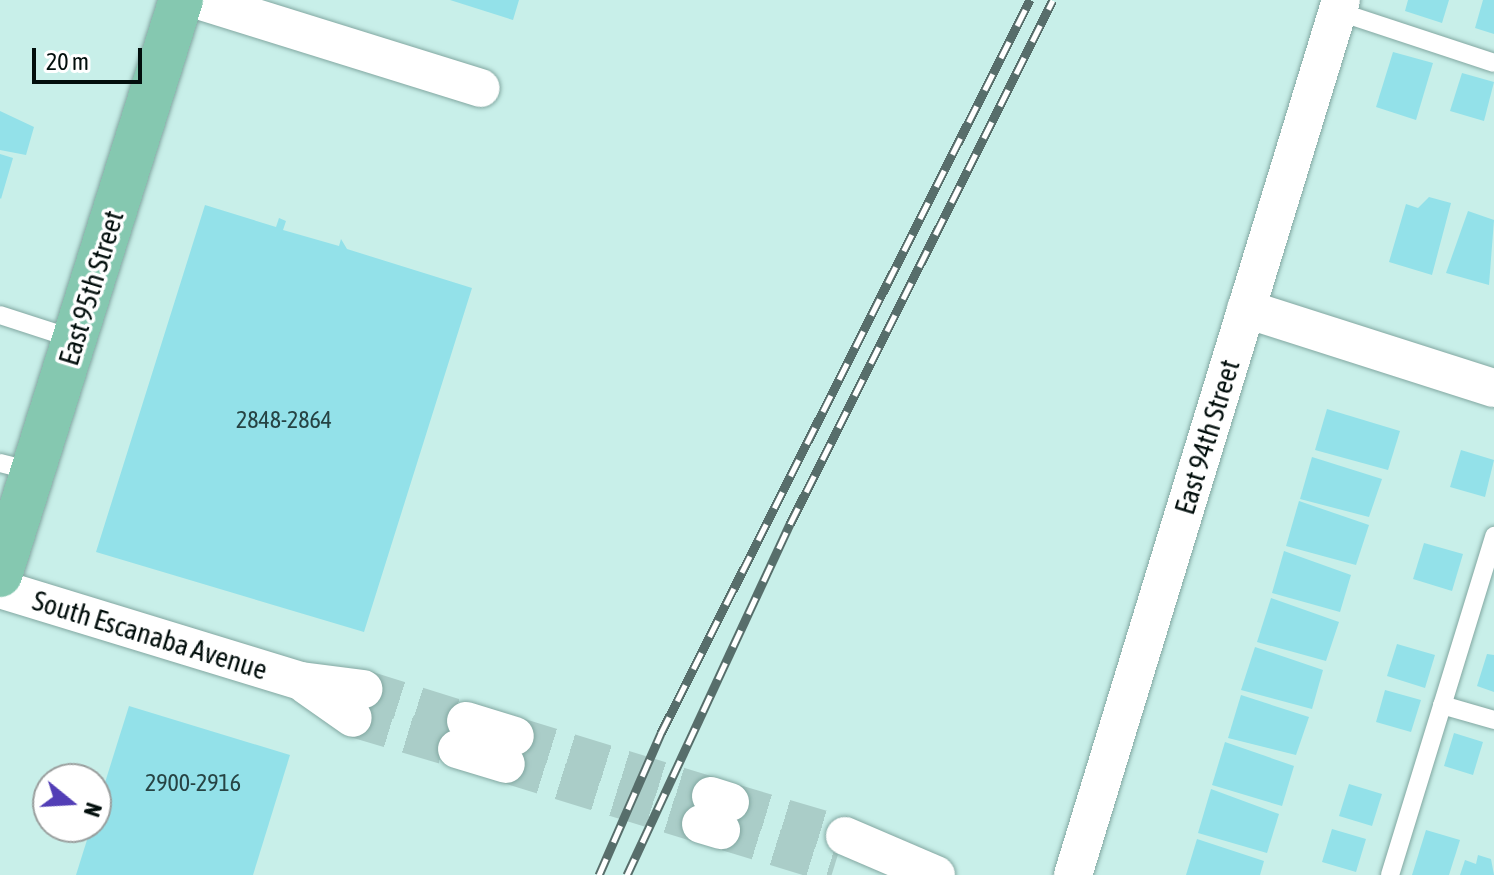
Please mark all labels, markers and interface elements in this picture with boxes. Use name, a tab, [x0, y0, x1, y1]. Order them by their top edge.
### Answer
scale bar	[36, 32, 146, 82]
text: 20 m	[46, 48, 89, 75]
street label: East 95th Street	[52, 207, 130, 369]
street label: East 94th Street	[1168, 356, 1246, 518]
house number: 2848-2864	[236, 406, 332, 434]
street label: South Escanaba Avenue	[29, 583, 271, 687]
north arrow	[32, 763, 112, 843]
house number: 2900-2916	[145, 769, 241, 797]
text: N	[79, 800, 107, 820]

